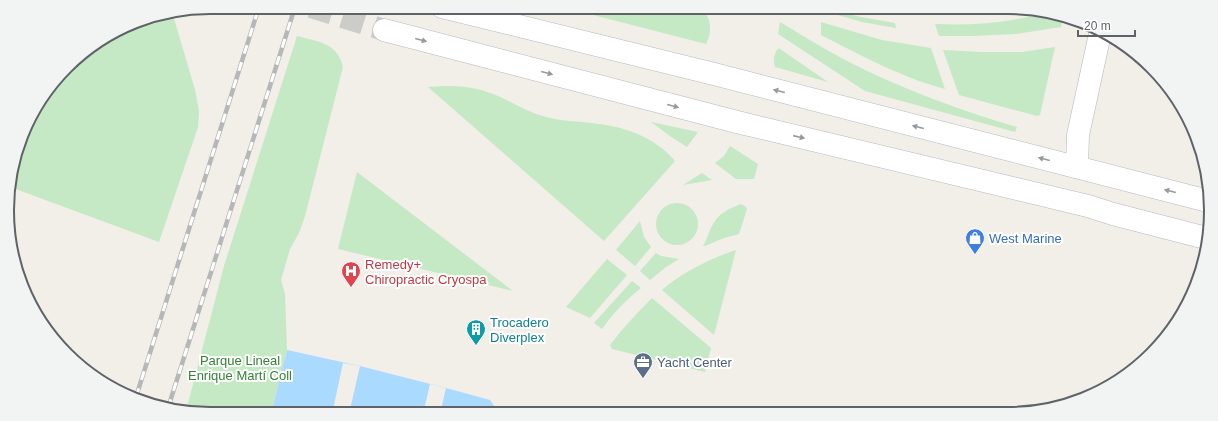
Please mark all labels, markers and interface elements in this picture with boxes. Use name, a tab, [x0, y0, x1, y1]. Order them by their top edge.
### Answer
scale bar	[1078, 12, 1135, 38]
text: 20 m	[1084, 19, 1111, 33]
one-way arrow	[415, 37, 428, 43]
one-way arrow	[541, 70, 553, 76]
one-way arrow	[773, 88, 785, 94]
one-way arrow	[667, 103, 679, 109]
one-way arrow	[912, 123, 925, 129]
one-way arrow	[793, 135, 805, 141]
one-way arrow	[1038, 156, 1050, 162]
one-way arrow	[1164, 188, 1176, 194]
shop icon: West Marine	[964, 227, 986, 255]
place label: West Marine	[989, 231, 1062, 246]
place label: Remedy+ Chiropractic Cryospa	[365, 257, 487, 287]
hospital icon: Remedy+ Chiropractic Cryospa	[340, 260, 362, 288]
place label: Trocadero Diverplex	[490, 315, 549, 345]
building icon: Trocadero Diverplex	[465, 318, 487, 346]
office icon: Yacht Center	[632, 351, 654, 379]
park label: Parque Lineal Enrique Martí Coll	[188, 353, 292, 383]
place label: Yacht Center	[657, 355, 733, 370]

